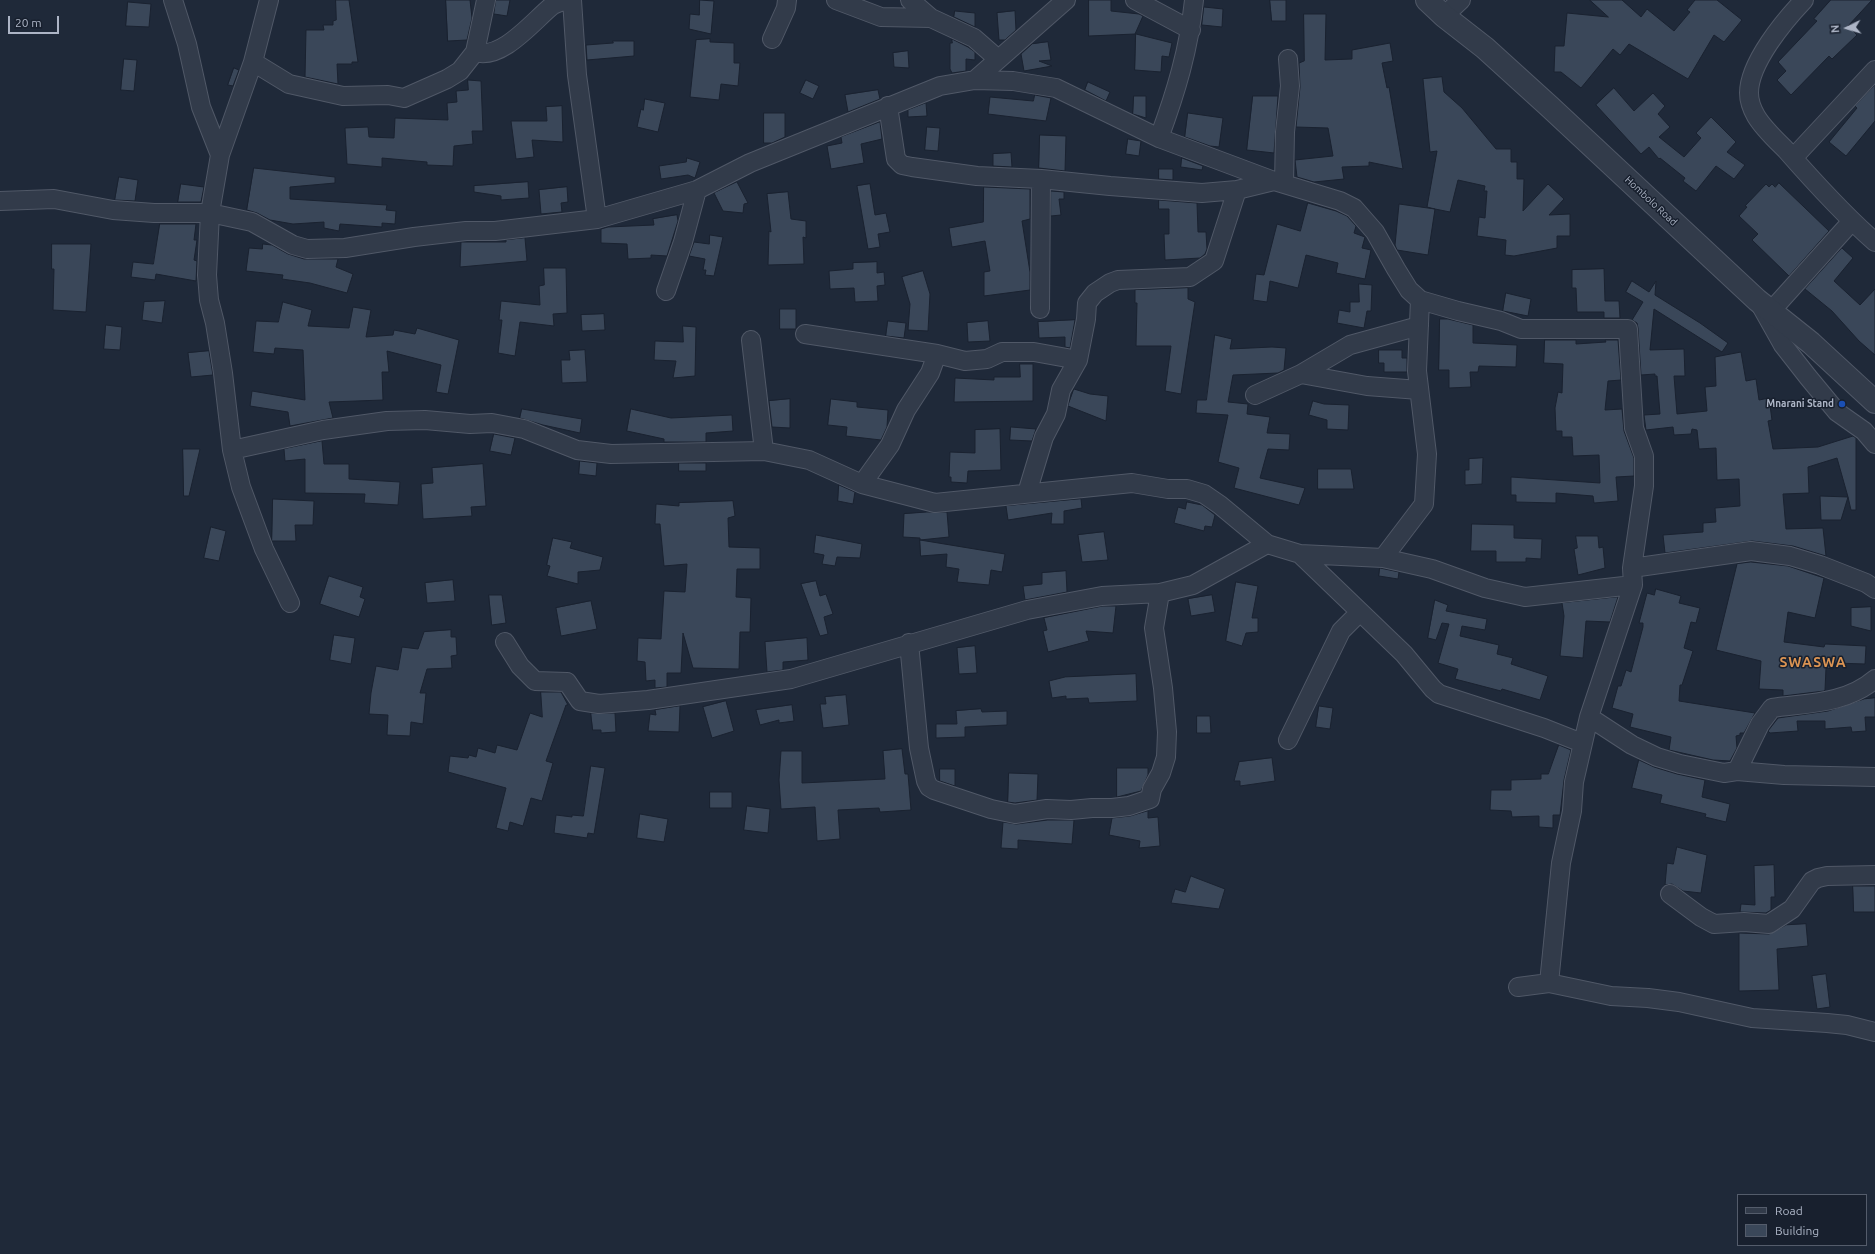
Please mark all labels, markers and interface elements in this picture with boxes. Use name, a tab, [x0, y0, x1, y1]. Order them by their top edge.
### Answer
scale bar	[10, 8, 61, 34]
north arrow	[1827, 8, 1867, 48]
text: 20 m	[15, 16, 42, 29]
text: N	[1829, 24, 1841, 34]
street label: Hombolo Road	[1622, 174, 1680, 228]
place label: Mnarani Stand	[1766, 398, 1834, 410]
marker: Mnarani Stand	[1837, 399, 1847, 409]
district label: SWASWA	[1779, 654, 1847, 670]
legend	[1737, 1194, 1867, 1246]
text: Road	[1775, 1204, 1803, 1217]
text: Building	[1775, 1224, 1819, 1237]

